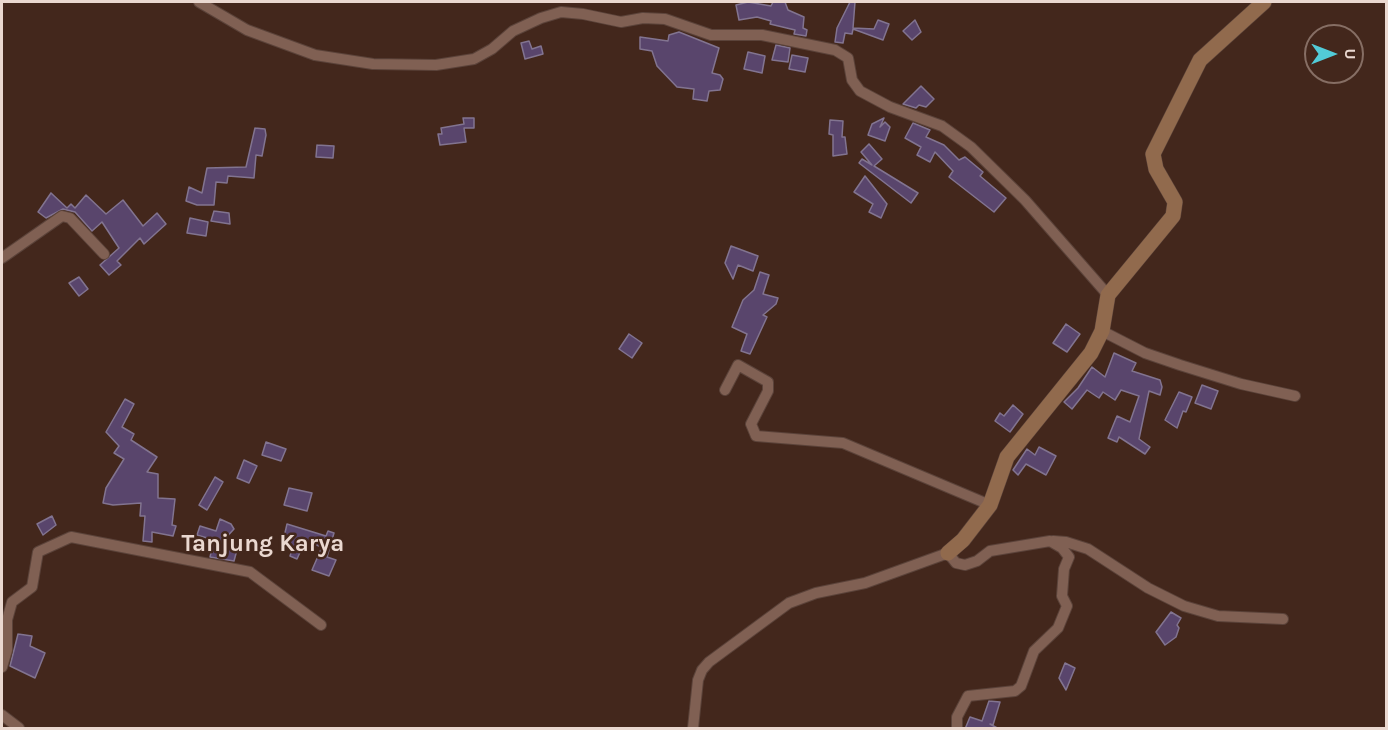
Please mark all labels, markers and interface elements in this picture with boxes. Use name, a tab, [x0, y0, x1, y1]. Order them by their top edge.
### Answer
north arrow	[1304, 24, 1364, 84]
text: U	[1341, 48, 1360, 60]
district label: Tanjung Karya	[182, 530, 344, 558]

